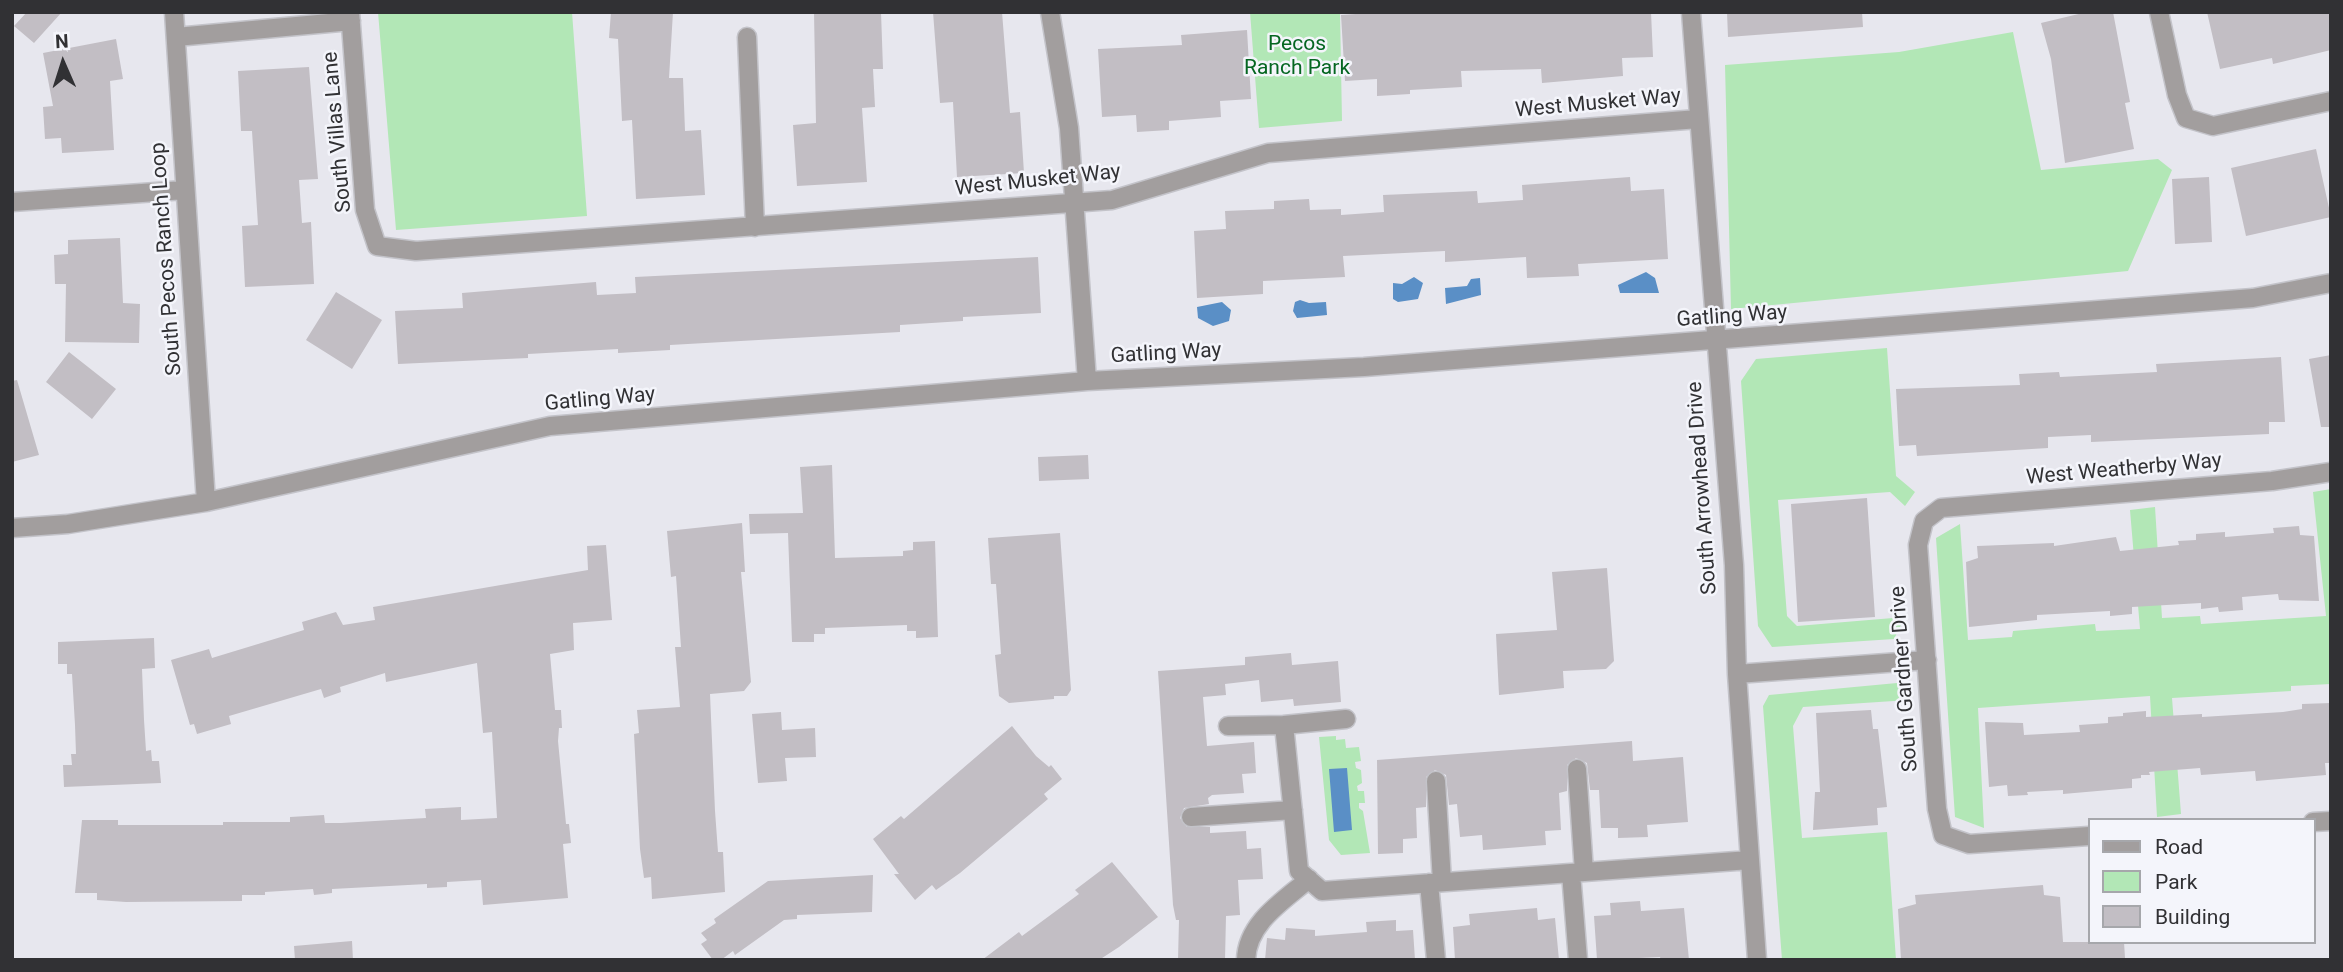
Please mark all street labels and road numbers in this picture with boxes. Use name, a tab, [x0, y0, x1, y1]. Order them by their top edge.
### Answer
street label: South Villas Lane	[318, 51, 358, 213]
street label: West Musket Way	[1514, 84, 1682, 124]
street label: South Pecos Ranch Loop	[146, 142, 188, 376]
street label: West Musket Way	[954, 160, 1122, 202]
street label: Gatling Way	[1676, 301, 1788, 333]
street label: Gatling Way	[1110, 339, 1222, 369]
street label: South Arrowhead Drive	[1683, 381, 1723, 595]
street label: Gatling Way	[544, 383, 656, 417]
street label: West Weatherby Way	[2025, 449, 2223, 491]
street label: South Gardner Drive	[1886, 585, 1924, 773]

